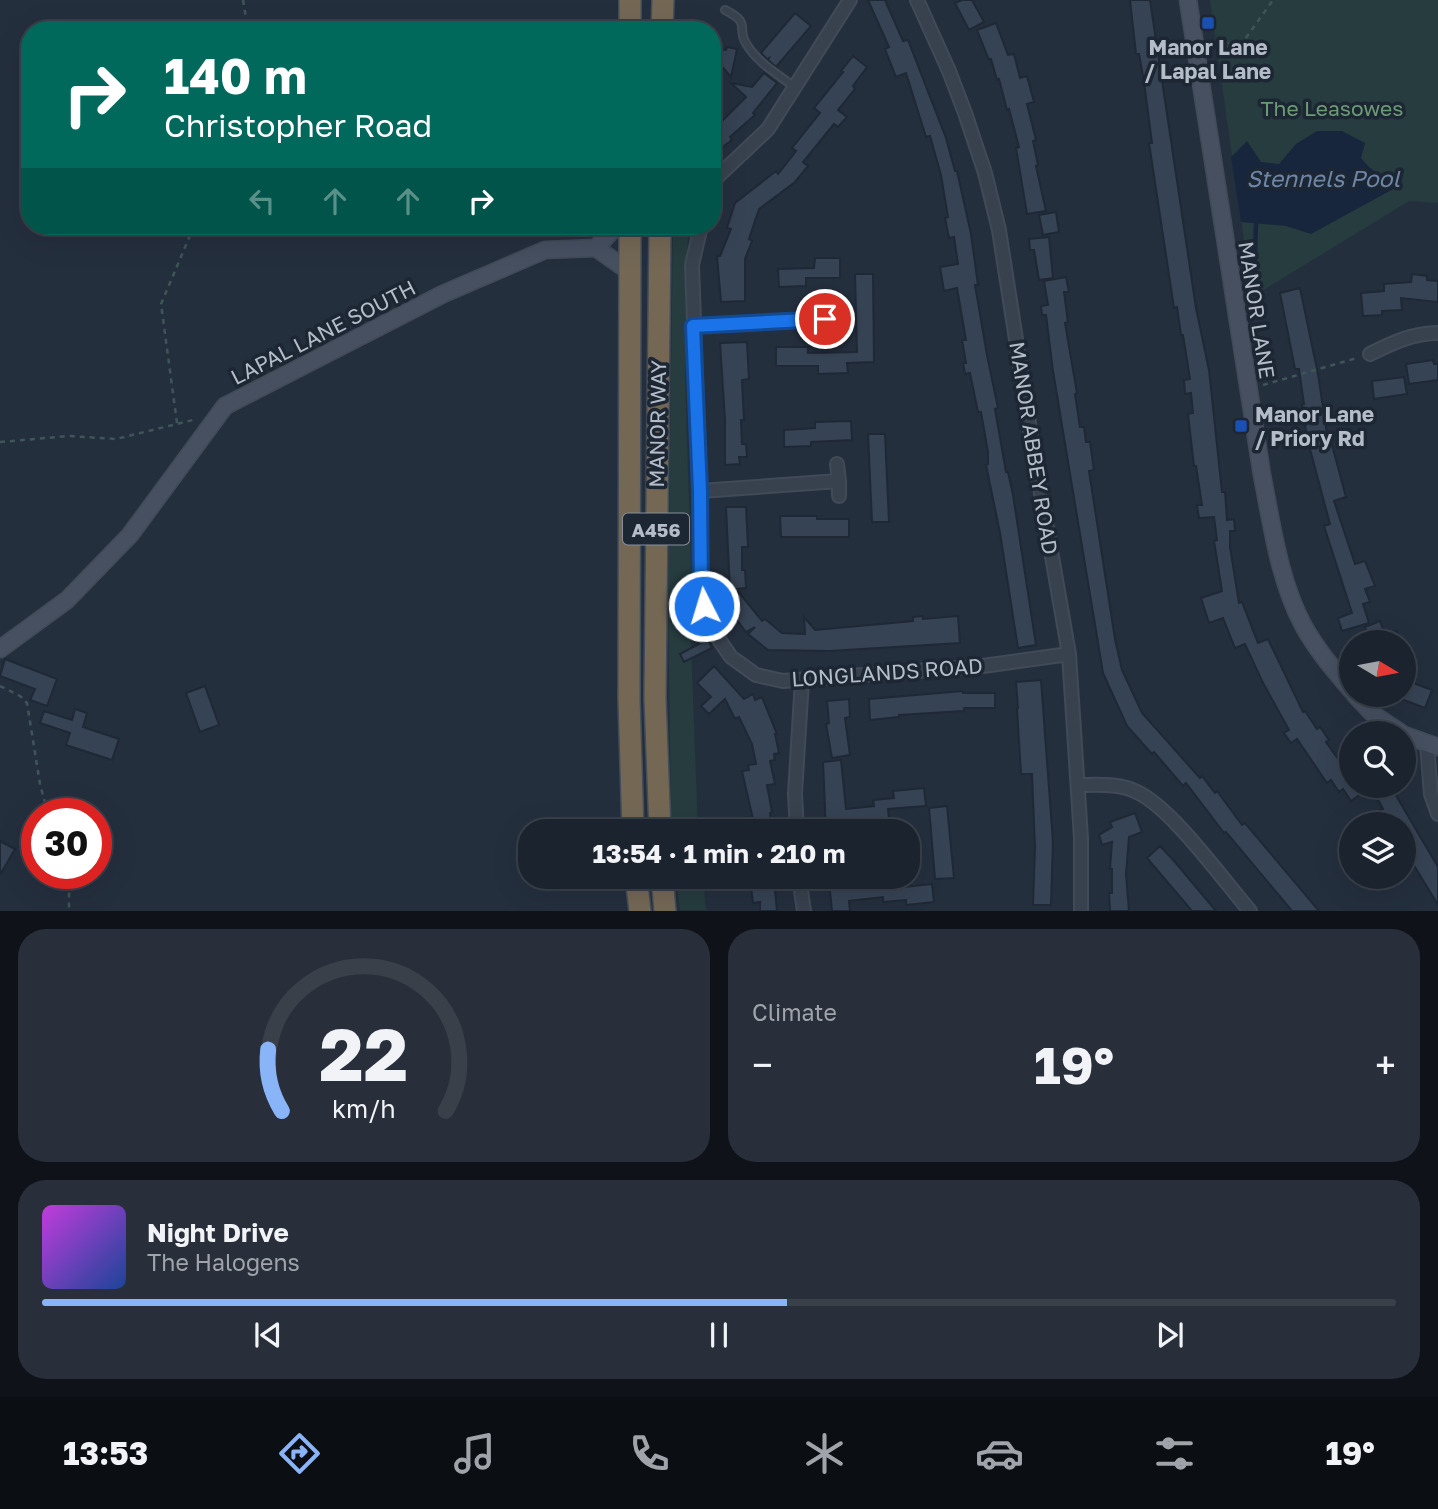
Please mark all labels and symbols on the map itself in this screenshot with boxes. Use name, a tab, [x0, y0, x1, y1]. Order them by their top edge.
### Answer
marker: Manor Lane / Lapal Lane	[1200, 15, 1216, 31]
place label: Manor Lane / Lapal Lane	[1145, 34, 1271, 84]
park label: The Leasowes	[1261, 95, 1403, 121]
water label: Stennels Pool	[1246, 164, 1401, 192]
street label: MANOR LANE	[1233, 240, 1281, 380]
street label: LAPAL LANE SOUTH	[226, 274, 420, 390]
pin	[795, 289, 855, 349]
street label: MANOR ABBEY ROAD	[1004, 340, 1064, 556]
street label: MANOR WAY	[643, 359, 671, 488]
place label: Manor Lane / Priory Rd	[1255, 401, 1374, 451]
marker: Manor Lane / Priory Rd	[1233, 418, 1249, 434]
road number: A456	[623, 514, 689, 544]
position arrow	[667, 569, 741, 643]
north arrow	[1339, 630, 1416, 707]
street label: LONGLANDS ROAD	[791, 652, 983, 692]
speed limit sign: 30	[21, 798, 112, 889]

